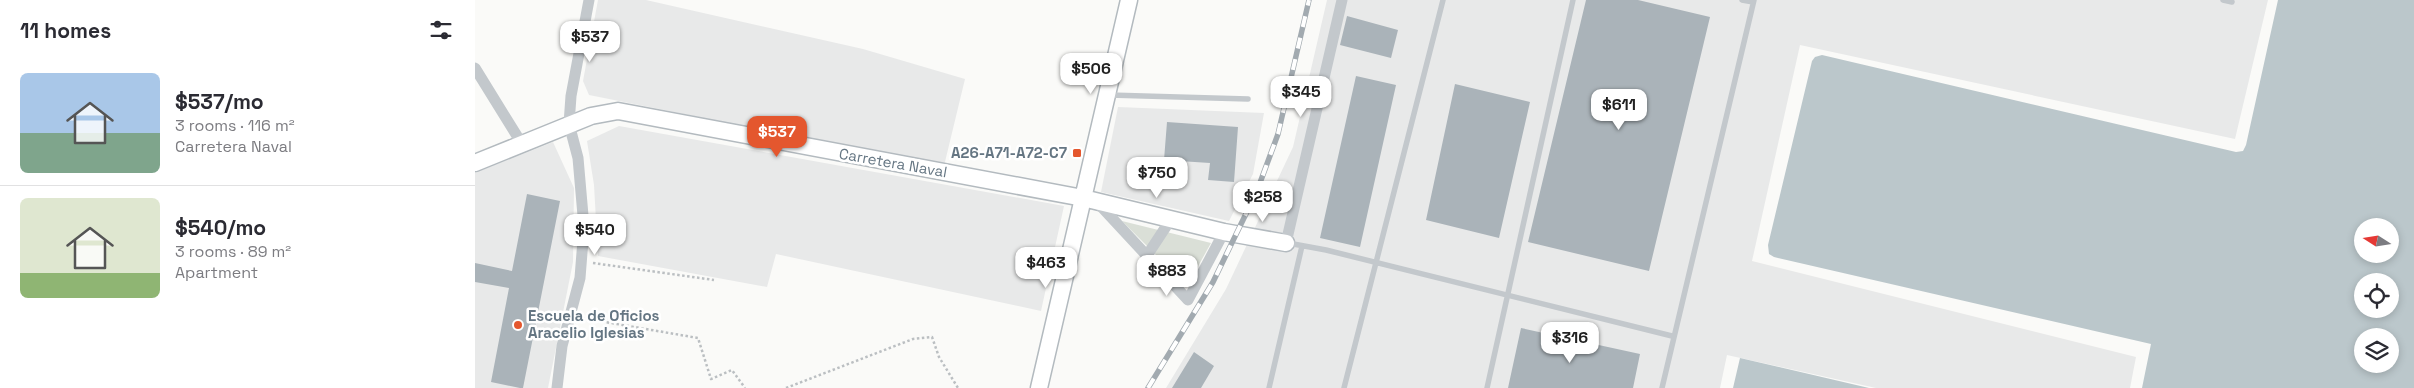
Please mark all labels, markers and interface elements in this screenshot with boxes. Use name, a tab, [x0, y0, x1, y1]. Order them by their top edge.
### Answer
icon: filters	[427, 16, 455, 44]
text: 11 homes	[20, 17, 111, 44]
pin: $537	[560, 20, 620, 63]
text: $537	[571, 26, 609, 47]
pin: $506	[1061, 52, 1121, 95]
text: $506	[1071, 58, 1111, 79]
pin: $345	[1271, 76, 1331, 118]
text: $345	[1281, 81, 1321, 102]
text: $537/mo	[175, 88, 264, 115]
pin: $611	[1589, 88, 1649, 131]
icon: home	[60, 93, 120, 153]
text: $611	[1602, 94, 1636, 115]
text: 3 rooms · 116 m²	[175, 115, 295, 136]
pin: $537	[747, 116, 807, 158]
text: $537	[758, 121, 796, 142]
text: Carretera Naval	[175, 136, 292, 157]
place label: A26-A71-A72-C7	[951, 143, 1067, 162]
street label: Carretera Naval	[837, 144, 949, 181]
marker: A26-A71-A72-C7	[1071, 147, 1083, 159]
pin: $750	[1127, 156, 1187, 199]
text: $750	[1138, 162, 1176, 183]
pin: $258	[1233, 180, 1293, 223]
text: $258	[1244, 186, 1282, 207]
text: $540/mo	[175, 214, 266, 241]
pin: $540	[565, 214, 625, 256]
icon: home	[60, 218, 120, 278]
north arrow	[2354, 218, 2399, 262]
map controls	[2354, 218, 2399, 373]
text: $540	[575, 219, 615, 240]
text: 3 rooms · 89 m²	[175, 241, 291, 262]
pin: $463	[1016, 246, 1076, 289]
text: $463	[1026, 252, 1066, 273]
pin: $883	[1137, 254, 1197, 297]
text: $883	[1148, 260, 1186, 281]
text: Apartment	[175, 262, 258, 283]
button: locate	[2354, 273, 2399, 318]
place label: Escuela de Oficios Aracelio Iglesias	[528, 306, 660, 342]
marker: Escuela de Oficios Aracelio Iglesias	[512, 319, 524, 331]
pin: $316	[1540, 322, 1600, 364]
text: $316	[1552, 327, 1588, 348]
button: layers	[2354, 328, 2399, 373]

